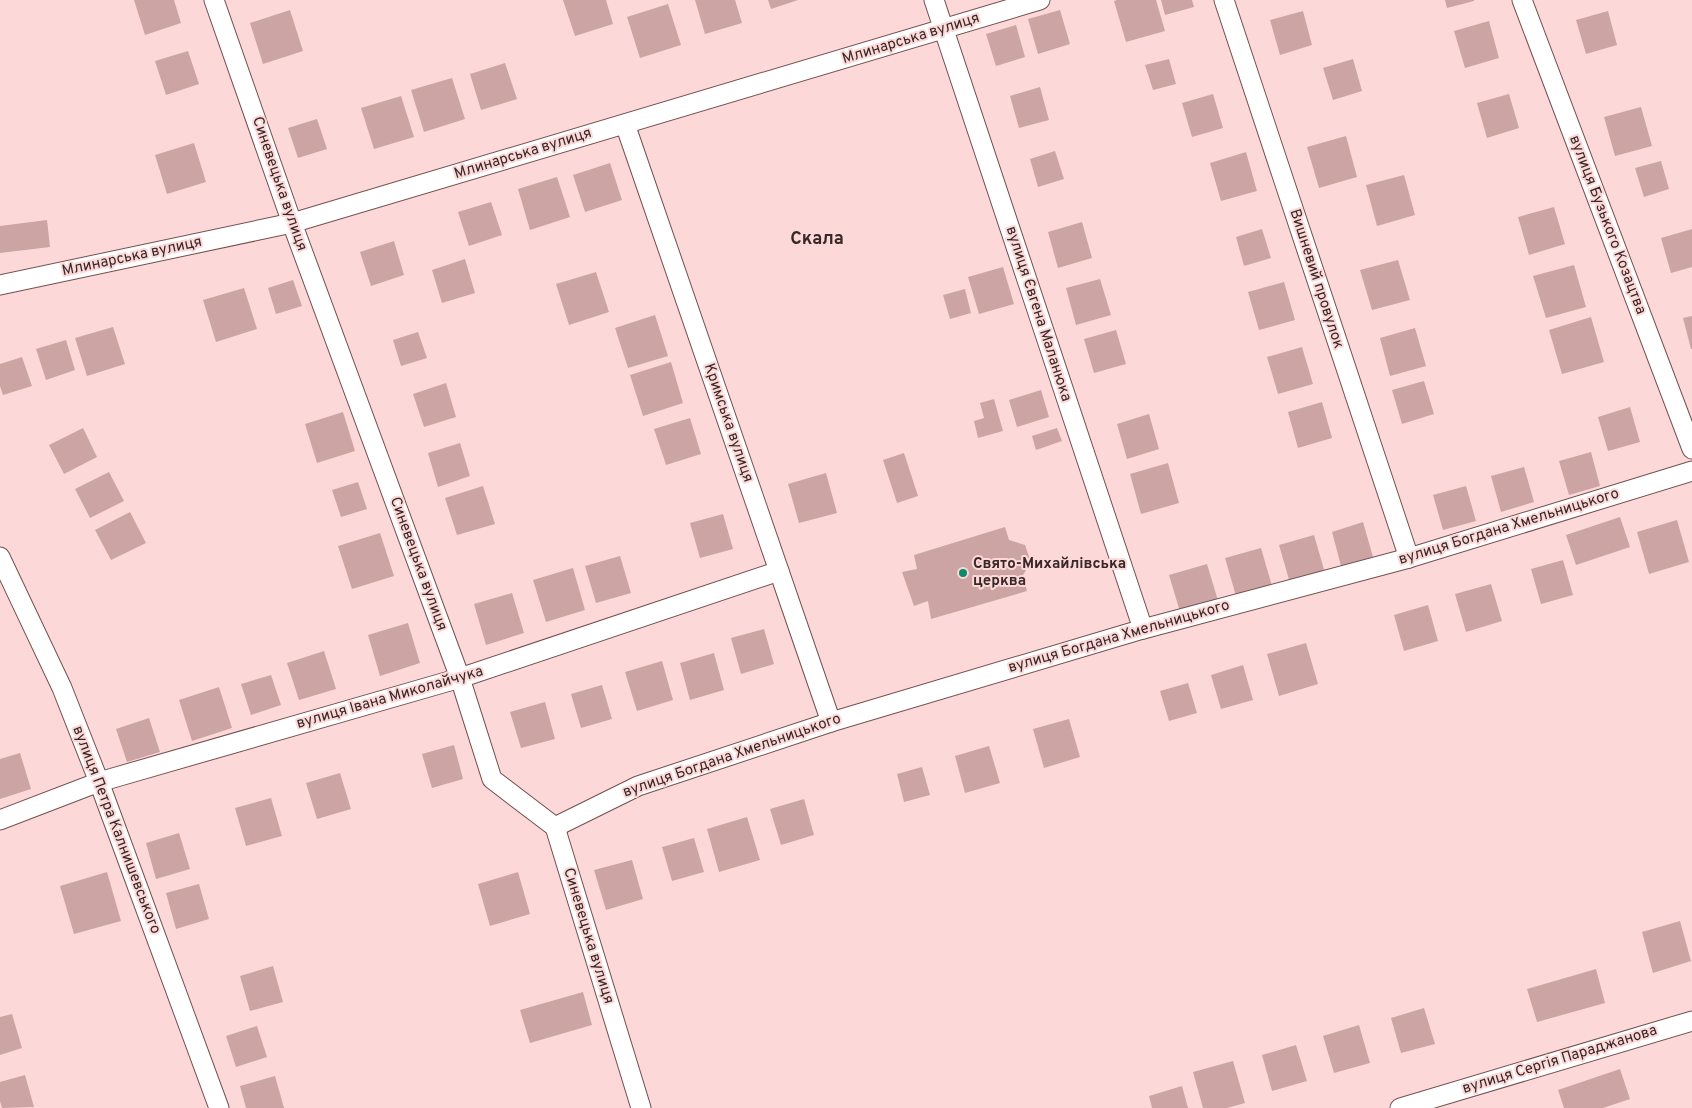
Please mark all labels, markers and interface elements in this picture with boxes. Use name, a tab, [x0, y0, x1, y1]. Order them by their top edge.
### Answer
street label: Млинарська вулиця	[840, 9, 982, 69]
street label: Синевецька вулиця	[247, 114, 311, 254]
street label: Млинарська вулиця	[452, 124, 594, 184]
street label: вулиця Бузького Козацтва	[1564, 133, 1650, 317]
street label: Вишневий провулок	[1284, 207, 1348, 351]
street label: вулиця Євгена Маланюка	[1001, 224, 1075, 404]
district label: Скала	[790, 228, 844, 251]
street label: Млинарська вулиця	[60, 233, 204, 281]
street label: Кримська вулиця	[699, 361, 757, 485]
street label: вулиця Богдана Хмельницького	[1397, 484, 1621, 570]
street label: Синевецька вулиця	[385, 494, 451, 634]
place label: Свято-Михайлівська церква	[973, 555, 1126, 591]
marker: Свято-Михайлівська церква	[957, 567, 969, 579]
street label: вулиця Богдана Хмельницького	[1006, 596, 1232, 678]
street label: вулиця Івана Миколайчука	[295, 662, 485, 734]
street label: вулиця Богдана Хмельницького	[620, 710, 844, 802]
street label: вулиця Петра Калнишевського	[67, 723, 165, 937]
street label: Синевецька вулиця	[558, 866, 618, 1006]
street label: вулиця Сергія Параджанова	[1460, 1021, 1660, 1099]

